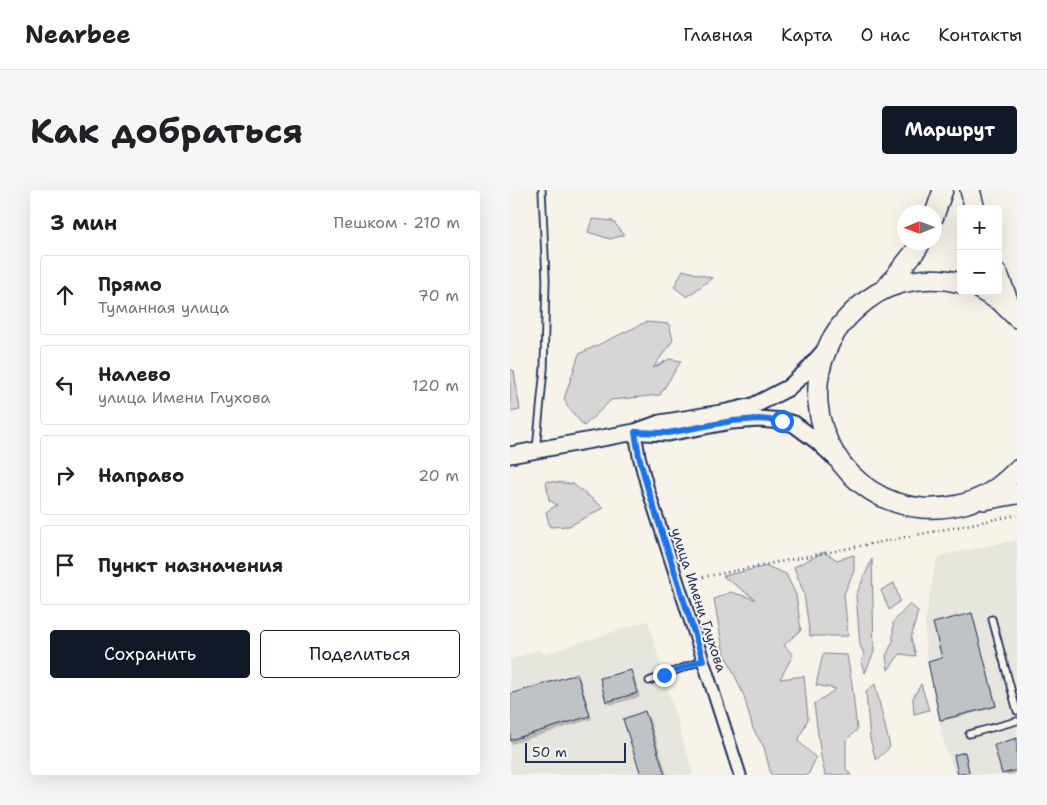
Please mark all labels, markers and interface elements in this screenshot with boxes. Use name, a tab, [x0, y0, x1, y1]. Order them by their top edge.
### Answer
text: Nearbee	[25, 19, 131, 51]
text: Главная	[683, 23, 753, 47]
text: Карта	[781, 23, 833, 47]
text: О нас	[861, 23, 910, 47]
text: Контакты	[938, 23, 1022, 47]
button: Маршрут	[882, 106, 1017, 154]
text: Как добраться	[30, 107, 303, 154]
north arrow	[897, 205, 942, 250]
map controls	[957, 205, 1002, 295]
button: +	[957, 205, 1002, 250]
text: 3 мин	[50, 209, 117, 237]
text: Пешком · 210 m	[334, 212, 460, 233]
button: −	[957, 250, 1002, 295]
text: Прямо	[98, 272, 162, 297]
icon: ahead	[51, 281, 79, 309]
text: 70 m	[418, 285, 459, 306]
text: Туманная улица	[98, 297, 229, 318]
text: Налево	[98, 362, 171, 387]
icon: left	[51, 371, 79, 399]
text: 120 m	[412, 375, 459, 396]
text: улица Имени Глухова	[98, 387, 270, 408]
route start	[771, 410, 794, 433]
icon: right	[51, 461, 79, 489]
text: Направо	[98, 463, 184, 488]
text: 20 m	[418, 465, 459, 486]
street label: улица Имени Глухова	[667, 525, 731, 675]
icon: arrive	[51, 551, 79, 579]
text: Пункт назначения	[98, 553, 283, 578]
button: Сохранить	[50, 630, 250, 678]
button: Поделиться	[260, 630, 460, 678]
route end	[653, 664, 676, 687]
scale bar	[525, 740, 626, 763]
text: 50 m	[532, 743, 567, 761]

